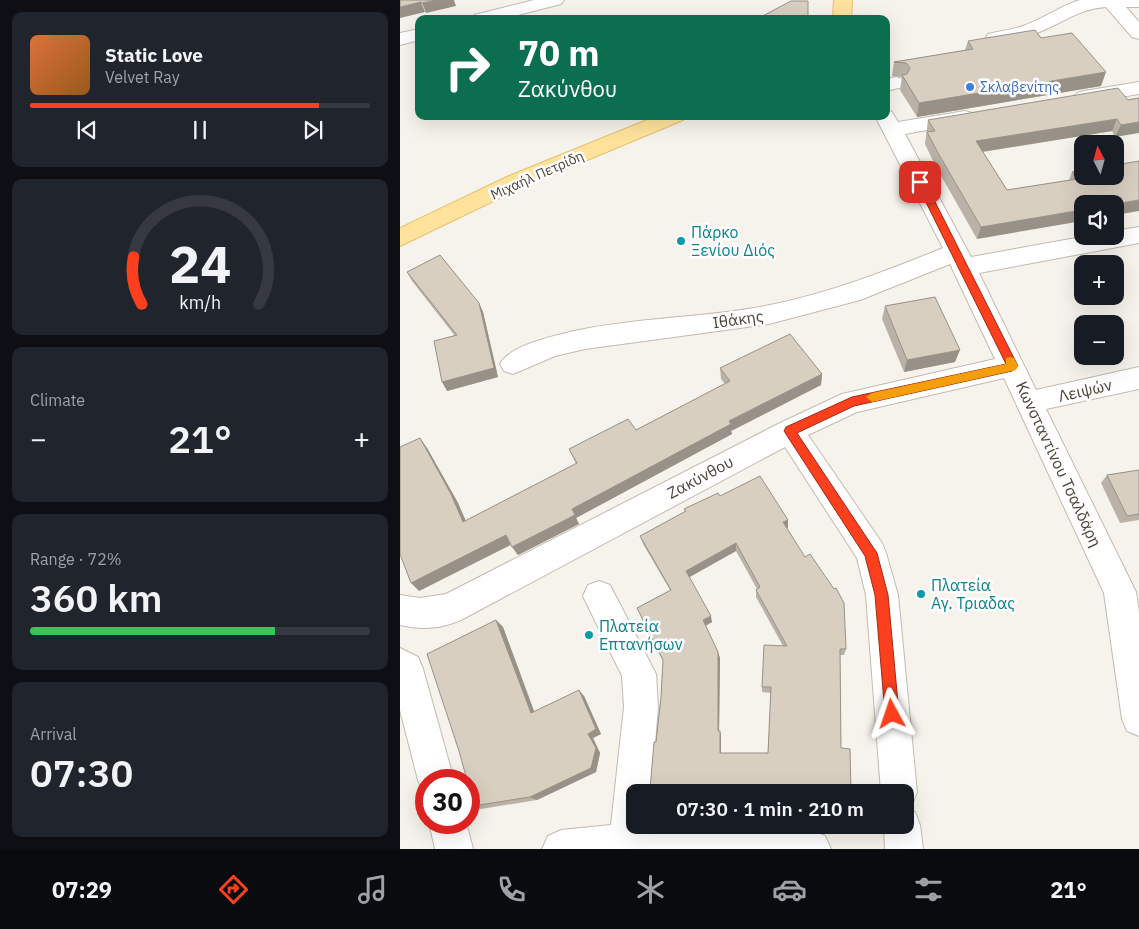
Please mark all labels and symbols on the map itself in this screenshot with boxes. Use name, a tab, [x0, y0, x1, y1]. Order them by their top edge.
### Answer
place label: Σκλαβενίτης	[980, 78, 1059, 96]
marker: Σκλαβενίτης	[964, 81, 976, 93]
north arrow	[1074, 135, 1124, 185]
street label: Μιχαήλ Πετρίδη	[487, 146, 587, 204]
pin	[899, 161, 941, 203]
place label: Πάρκο Ξενίου Διός	[691, 222, 775, 260]
marker: Πάρκο Ξενίου Διός	[675, 235, 687, 247]
street label: Ιθάκης	[711, 306, 765, 332]
street label: Λειψών	[1056, 374, 1114, 406]
street label: Κωνσταντίνου Τσαλδάρη	[1012, 378, 1106, 550]
street label: Ζακύνθου	[663, 451, 737, 503]
place label: Πλατεία Αγ. Τριαδας	[931, 575, 1015, 613]
marker: Πλατεία Αγ. Τριαδας	[915, 588, 927, 600]
place label: Πλατεία Επτανήσων	[599, 616, 683, 654]
marker: Πλατεία Επτανήσων	[583, 629, 595, 641]
position arrow	[865, 687, 917, 739]
speed limit sign: 30	[415, 769, 480, 834]

